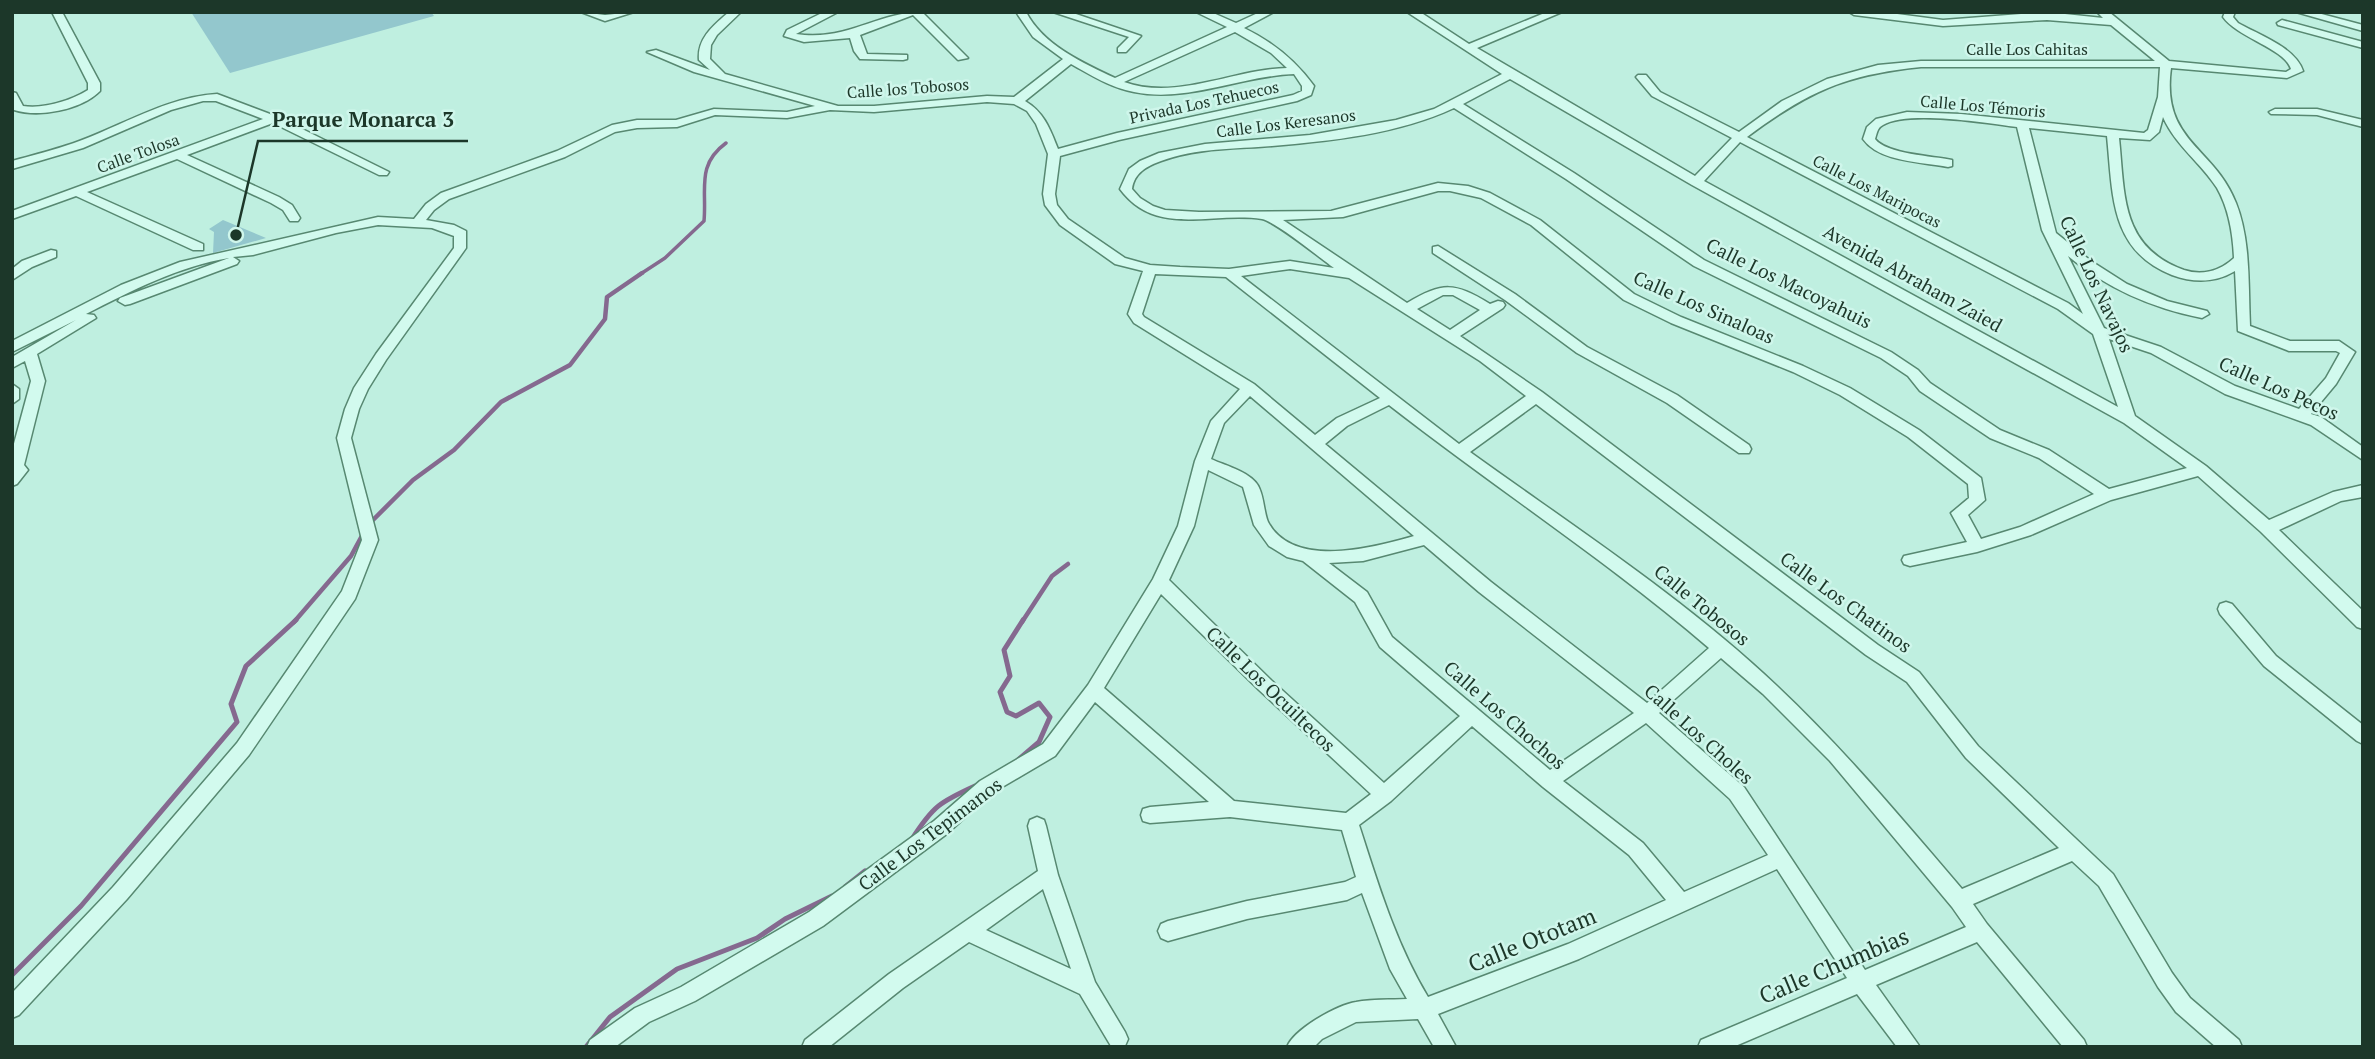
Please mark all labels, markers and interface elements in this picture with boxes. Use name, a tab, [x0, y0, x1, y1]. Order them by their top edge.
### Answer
street label: Calle Los Cahitas	[1966, 38, 2088, 60]
street label: Calle los Tobosos	[846, 73, 970, 103]
street label: Privada Los Tehuecos	[1127, 75, 1281, 129]
street label: Calle Los Témoris	[1919, 90, 2047, 122]
callout: Parque Monarca 3	[258, 99, 468, 141]
street label: Calle Los Keresanos	[1215, 104, 1357, 142]
text: Parque Monarca 3	[272, 105, 454, 133]
street label: Calle Tolosa	[94, 128, 182, 178]
street label: Calle Los Maripocas	[1809, 149, 1945, 233]
street label: Calle Los Navajos	[2055, 211, 2140, 356]
street label: Avenida Abraham Zaied	[1819, 218, 2008, 337]
street label: Calle Los Macoyahuis	[1702, 232, 1876, 333]
street label: Calle Los Sinaloas	[1630, 264, 1779, 349]
street label: Calle Los Pecos	[2215, 350, 2343, 425]
street label: Calle Los Chatinos	[1775, 545, 1917, 658]
street label: Calle Tobosos	[1649, 558, 1755, 651]
street label: Calle Los Ocuiltecos	[1201, 620, 1341, 757]
street label: Calle Los Chochos	[1439, 655, 1572, 775]
street label: Calle Los Choles	[1639, 678, 1759, 789]
street label: Calle Los Tepimanos	[853, 771, 1007, 896]
street label: Calle Ototam	[1463, 900, 1601, 979]
street label: Calle Chumbias	[1754, 920, 1913, 1011]

